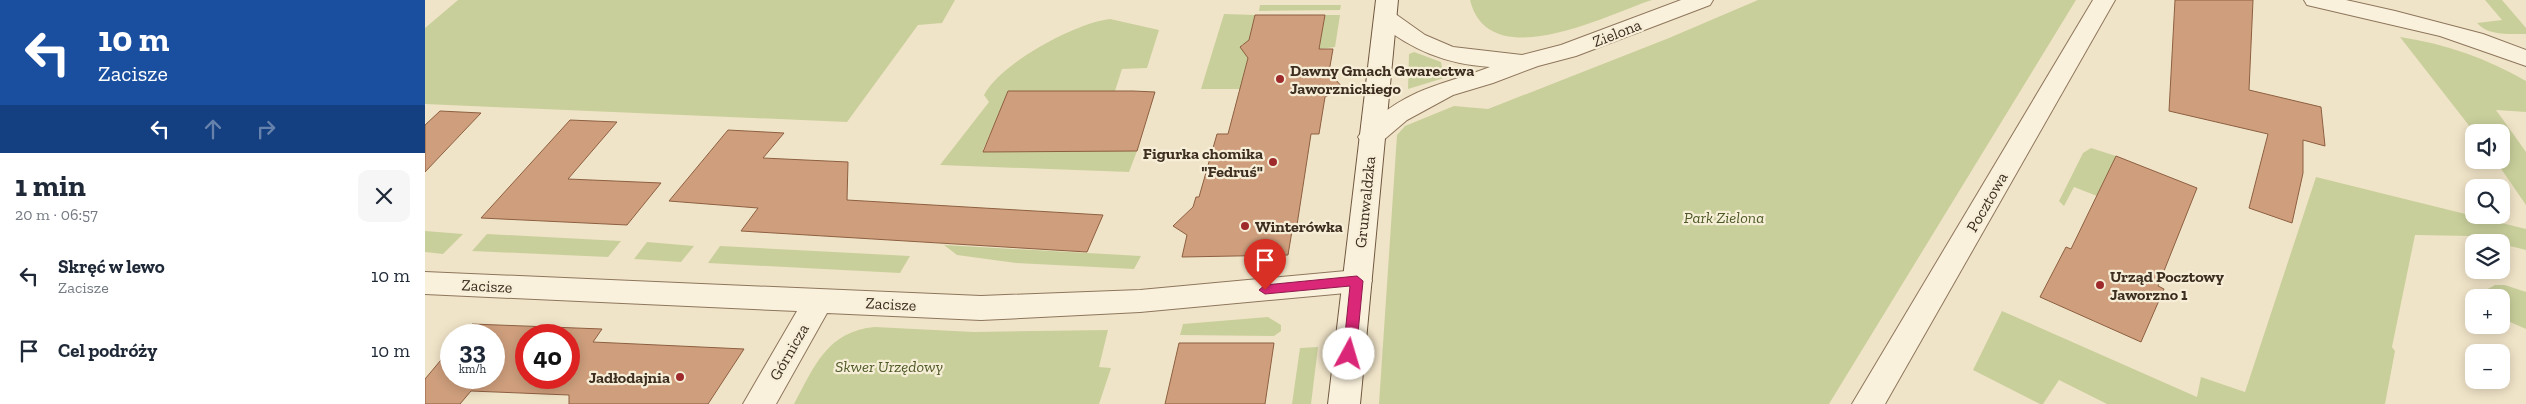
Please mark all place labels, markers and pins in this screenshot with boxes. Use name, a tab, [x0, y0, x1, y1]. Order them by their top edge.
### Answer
place label: Dawny Gmach Gwarectwa Jaworznickiego	[1290, 61, 1474, 98]
marker: Dawny Gmach Gwarectwa Jaworznickiego	[1274, 73, 1286, 85]
place label: Figurka chomika "Fedruś"	[1143, 144, 1263, 181]
marker: Figurka chomika "Fedruś"	[1267, 156, 1279, 168]
place label: Winterówka	[1255, 217, 1343, 236]
marker: Winterówka	[1239, 220, 1251, 232]
pin	[1244, 239, 1286, 290]
place label: Urząd Pocztowy Jaworzno 1	[2110, 267, 2224, 304]
marker: Urząd Pocztowy Jaworzno 1	[2094, 279, 2106, 291]
place label: Jadłodajnia	[589, 368, 670, 387]
marker: Jadłodajnia	[674, 371, 686, 383]

